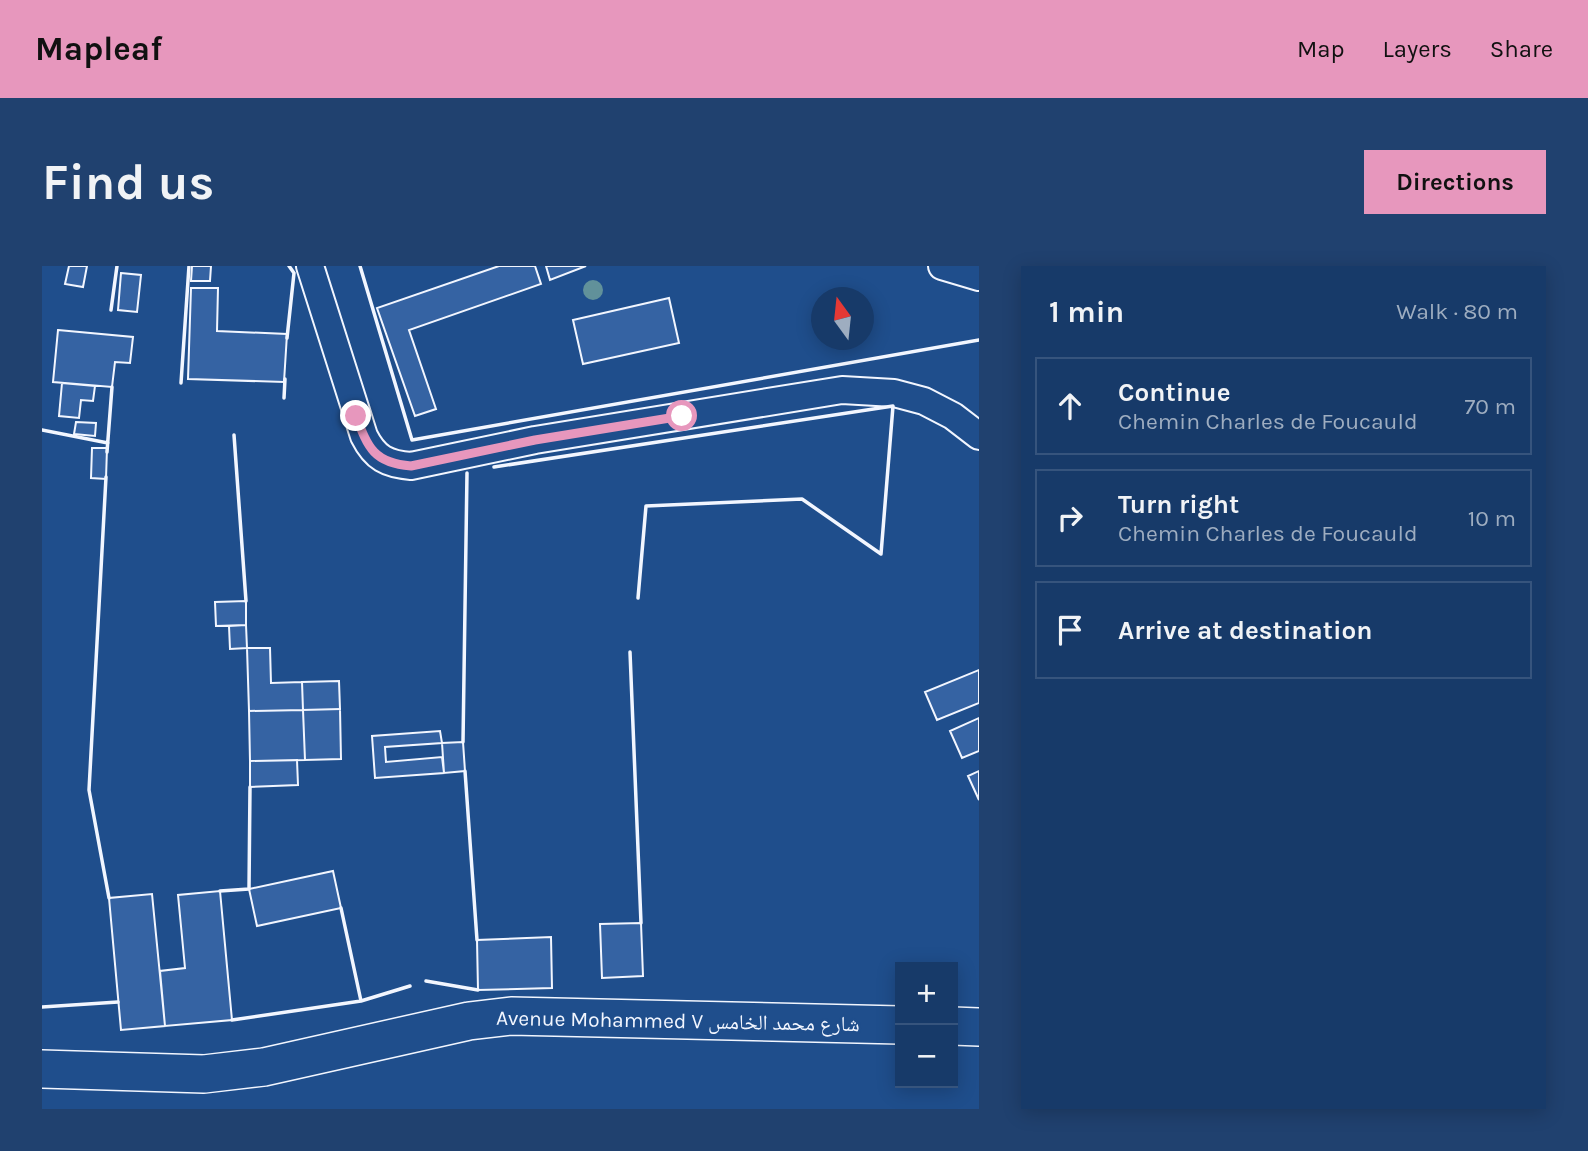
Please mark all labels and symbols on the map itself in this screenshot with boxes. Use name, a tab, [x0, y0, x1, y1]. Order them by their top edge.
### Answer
north arrow	[811, 287, 874, 350]
route end	[340, 400, 371, 431]
route start	[666, 400, 697, 431]
street label: Avenue Mohammed V شارع محمد الخامس	[496, 1006, 860, 1037]

